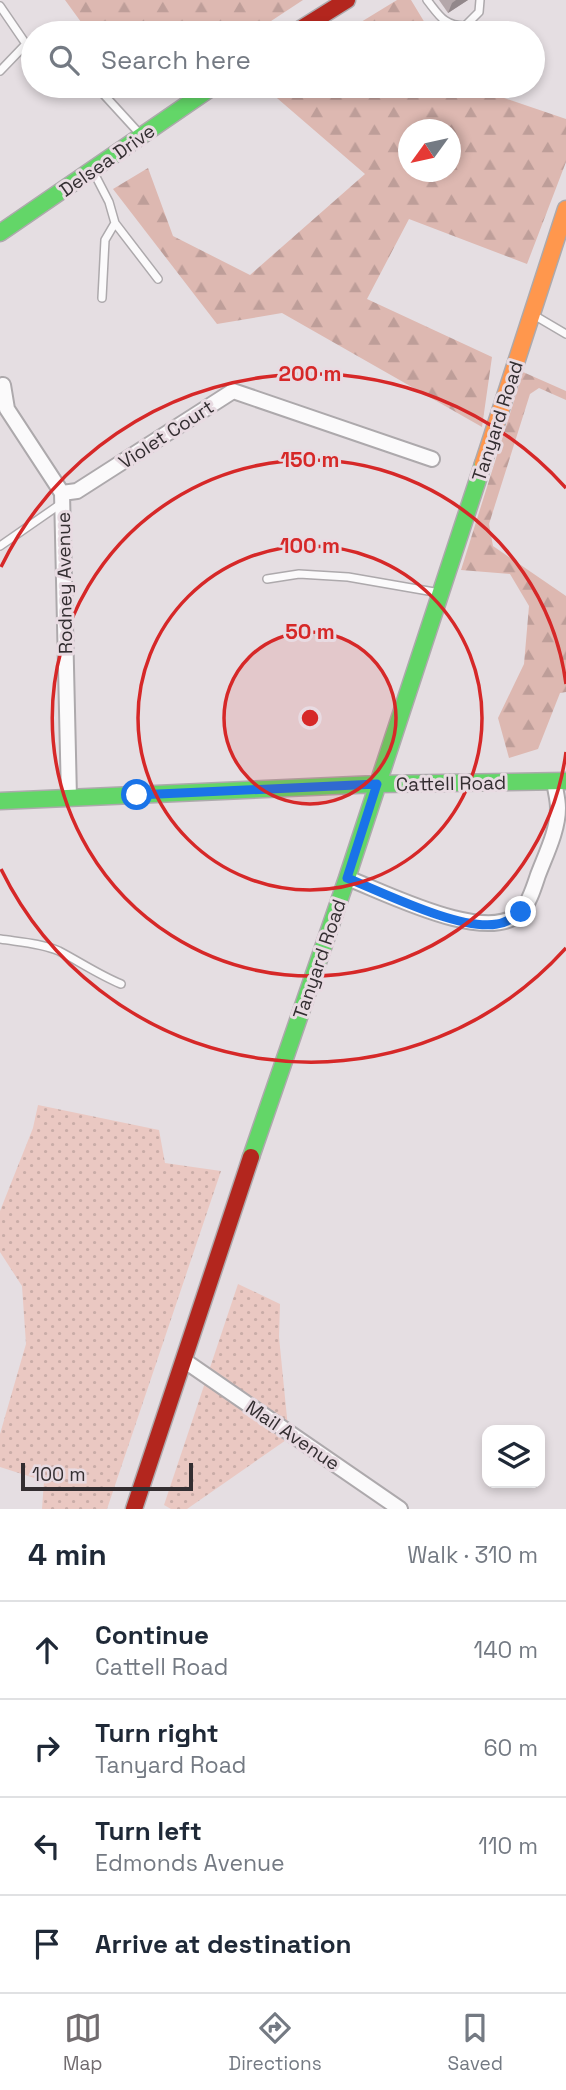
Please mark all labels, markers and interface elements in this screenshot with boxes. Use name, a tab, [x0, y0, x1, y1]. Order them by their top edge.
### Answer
search box	[21, 21, 545, 98]
icon: search	[45, 41, 83, 79]
text: Search here	[101, 43, 251, 77]
street label: Delsea Drive	[55, 118, 160, 203]
north arrow	[398, 119, 461, 182]
street label: Tanyard Road	[466, 358, 529, 484]
text: 200 m	[279, 360, 341, 387]
street label: Violet Court	[114, 394, 219, 475]
text: 150 m	[281, 446, 339, 473]
street label: Rodney Avenue	[51, 512, 78, 654]
text: 100 m	[280, 532, 340, 559]
text: 50 m	[285, 618, 335, 645]
centre of rings	[298, 706, 322, 730]
street label: Cattell Road	[396, 770, 506, 797]
route start	[121, 779, 152, 810]
street label: Tanyard Road	[287, 896, 352, 1022]
route end	[505, 896, 536, 927]
street label: Mail Avenue	[241, 1395, 345, 1476]
map controls	[482, 1425, 545, 1488]
button: layers	[482, 1425, 545, 1488]
scale bar	[21, 1460, 192, 1492]
text: 100 m	[32, 1462, 86, 1487]
text: 4 min	[28, 1535, 107, 1574]
text: Walk · 310 m	[407, 1540, 538, 1570]
text: Continue	[95, 1618, 209, 1652]
icon: ahead	[28, 1631, 66, 1669]
text: 140 m	[474, 1635, 538, 1665]
text: Cattell Road	[95, 1652, 228, 1682]
text: Turn right	[95, 1716, 219, 1750]
icon: right	[28, 1729, 66, 1767]
text: 60 m	[483, 1733, 538, 1763]
text: Tanyard Road	[95, 1750, 246, 1780]
text: Turn left	[95, 1814, 202, 1848]
icon: left	[28, 1827, 66, 1865]
text: 110 m	[478, 1831, 538, 1861]
text: Edmonds Avenue	[95, 1848, 285, 1878]
icon: arrive	[28, 1925, 66, 1963]
text: Arrive at destination	[95, 1927, 352, 1961]
tab: Map	[63, 2009, 103, 2076]
tab: Directions	[229, 2009, 322, 2076]
tab: Saved	[448, 2009, 503, 2076]

